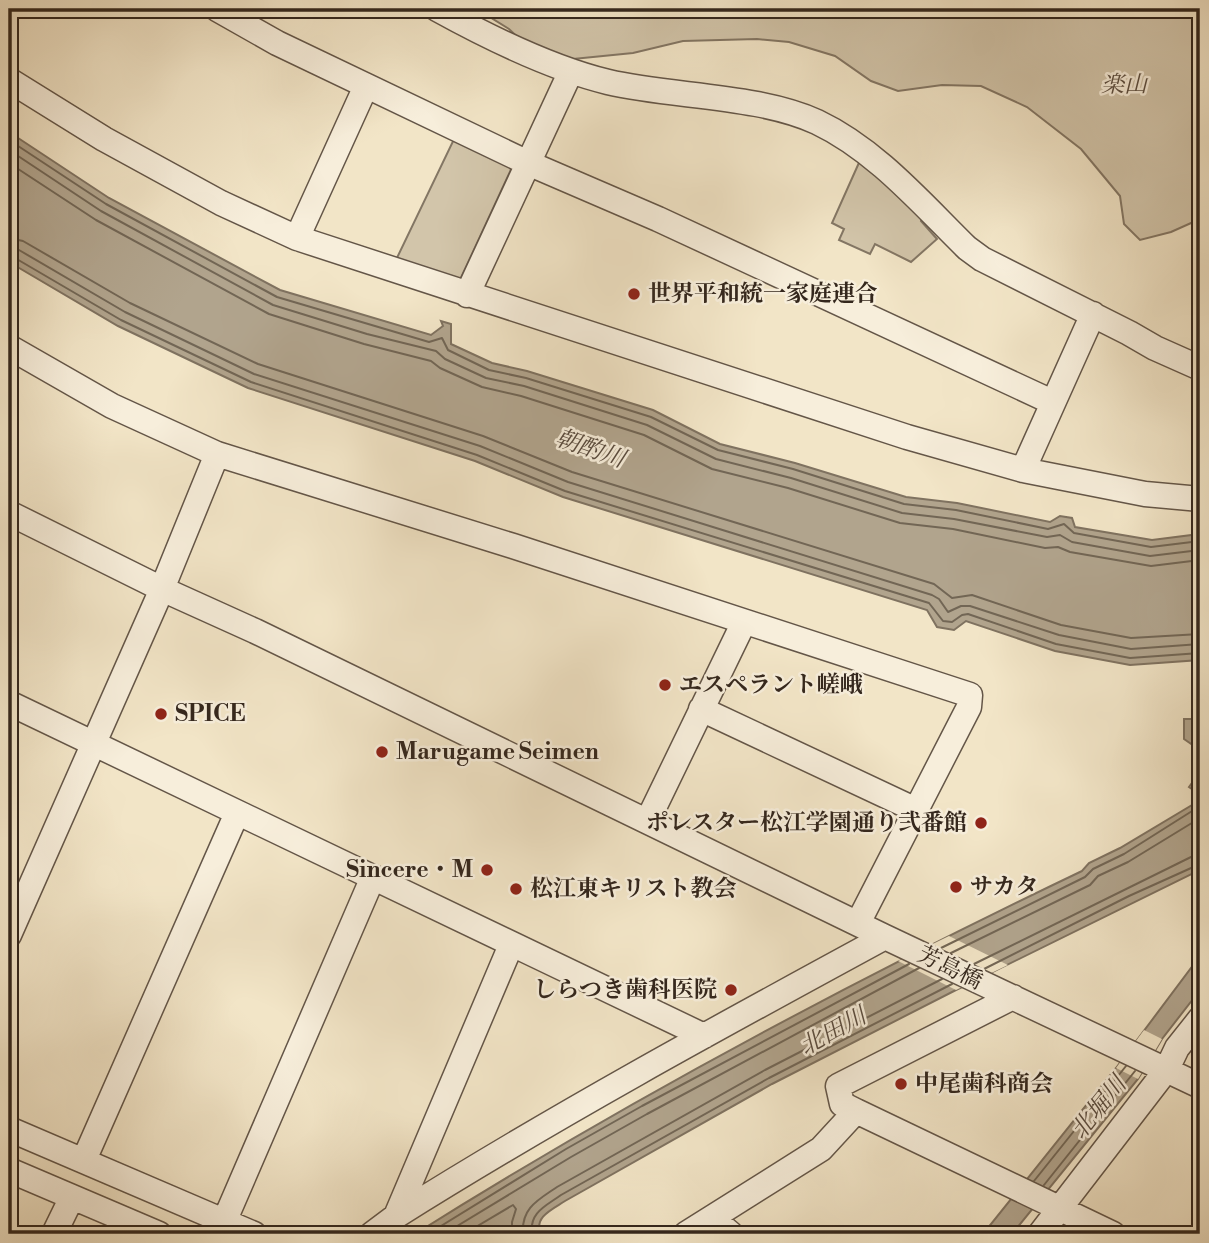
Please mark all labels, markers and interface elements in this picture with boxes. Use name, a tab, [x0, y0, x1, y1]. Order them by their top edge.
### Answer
park label: 楽山	[1101, 71, 1149, 99]
place label: 世界平和統一家庭連合	[648, 280, 878, 308]
marker: 世界平和統一家庭連合	[626, 286, 642, 302]
water label: 朝酌川	[551, 423, 632, 476]
place label: エスペラント嵯峨	[679, 671, 863, 699]
marker: エスペラント嵯峨	[657, 677, 673, 693]
place label: SPICE	[175, 700, 245, 728]
marker: SPICE	[153, 706, 169, 722]
place label: Marugame Seimen	[396, 738, 599, 766]
marker: Marugame Seimen	[374, 744, 390, 760]
place label: ポレスター松江学園通り弐番館	[646, 809, 967, 837]
marker: ポレスター松江学園通り弐番館	[973, 815, 989, 831]
place label: Sincere・M	[346, 856, 473, 884]
marker: Sincere・M	[479, 862, 495, 878]
place label: サカタ	[970, 873, 1039, 901]
place label: 松江東キリスト教会	[530, 875, 737, 903]
marker: サカタ	[948, 879, 964, 895]
marker: 松江東キリスト教会	[508, 881, 524, 897]
street label: 芳島橋	[913, 940, 987, 996]
place label: しらつき歯科医院	[533, 976, 717, 1004]
marker: しらつき歯科医院	[723, 982, 739, 998]
water label: 北田川	[794, 1000, 874, 1063]
water label: 北堀川	[1065, 1068, 1135, 1145]
place label: 中尾歯科商会	[915, 1070, 1053, 1098]
marker: 中尾歯科商会	[893, 1076, 909, 1092]

